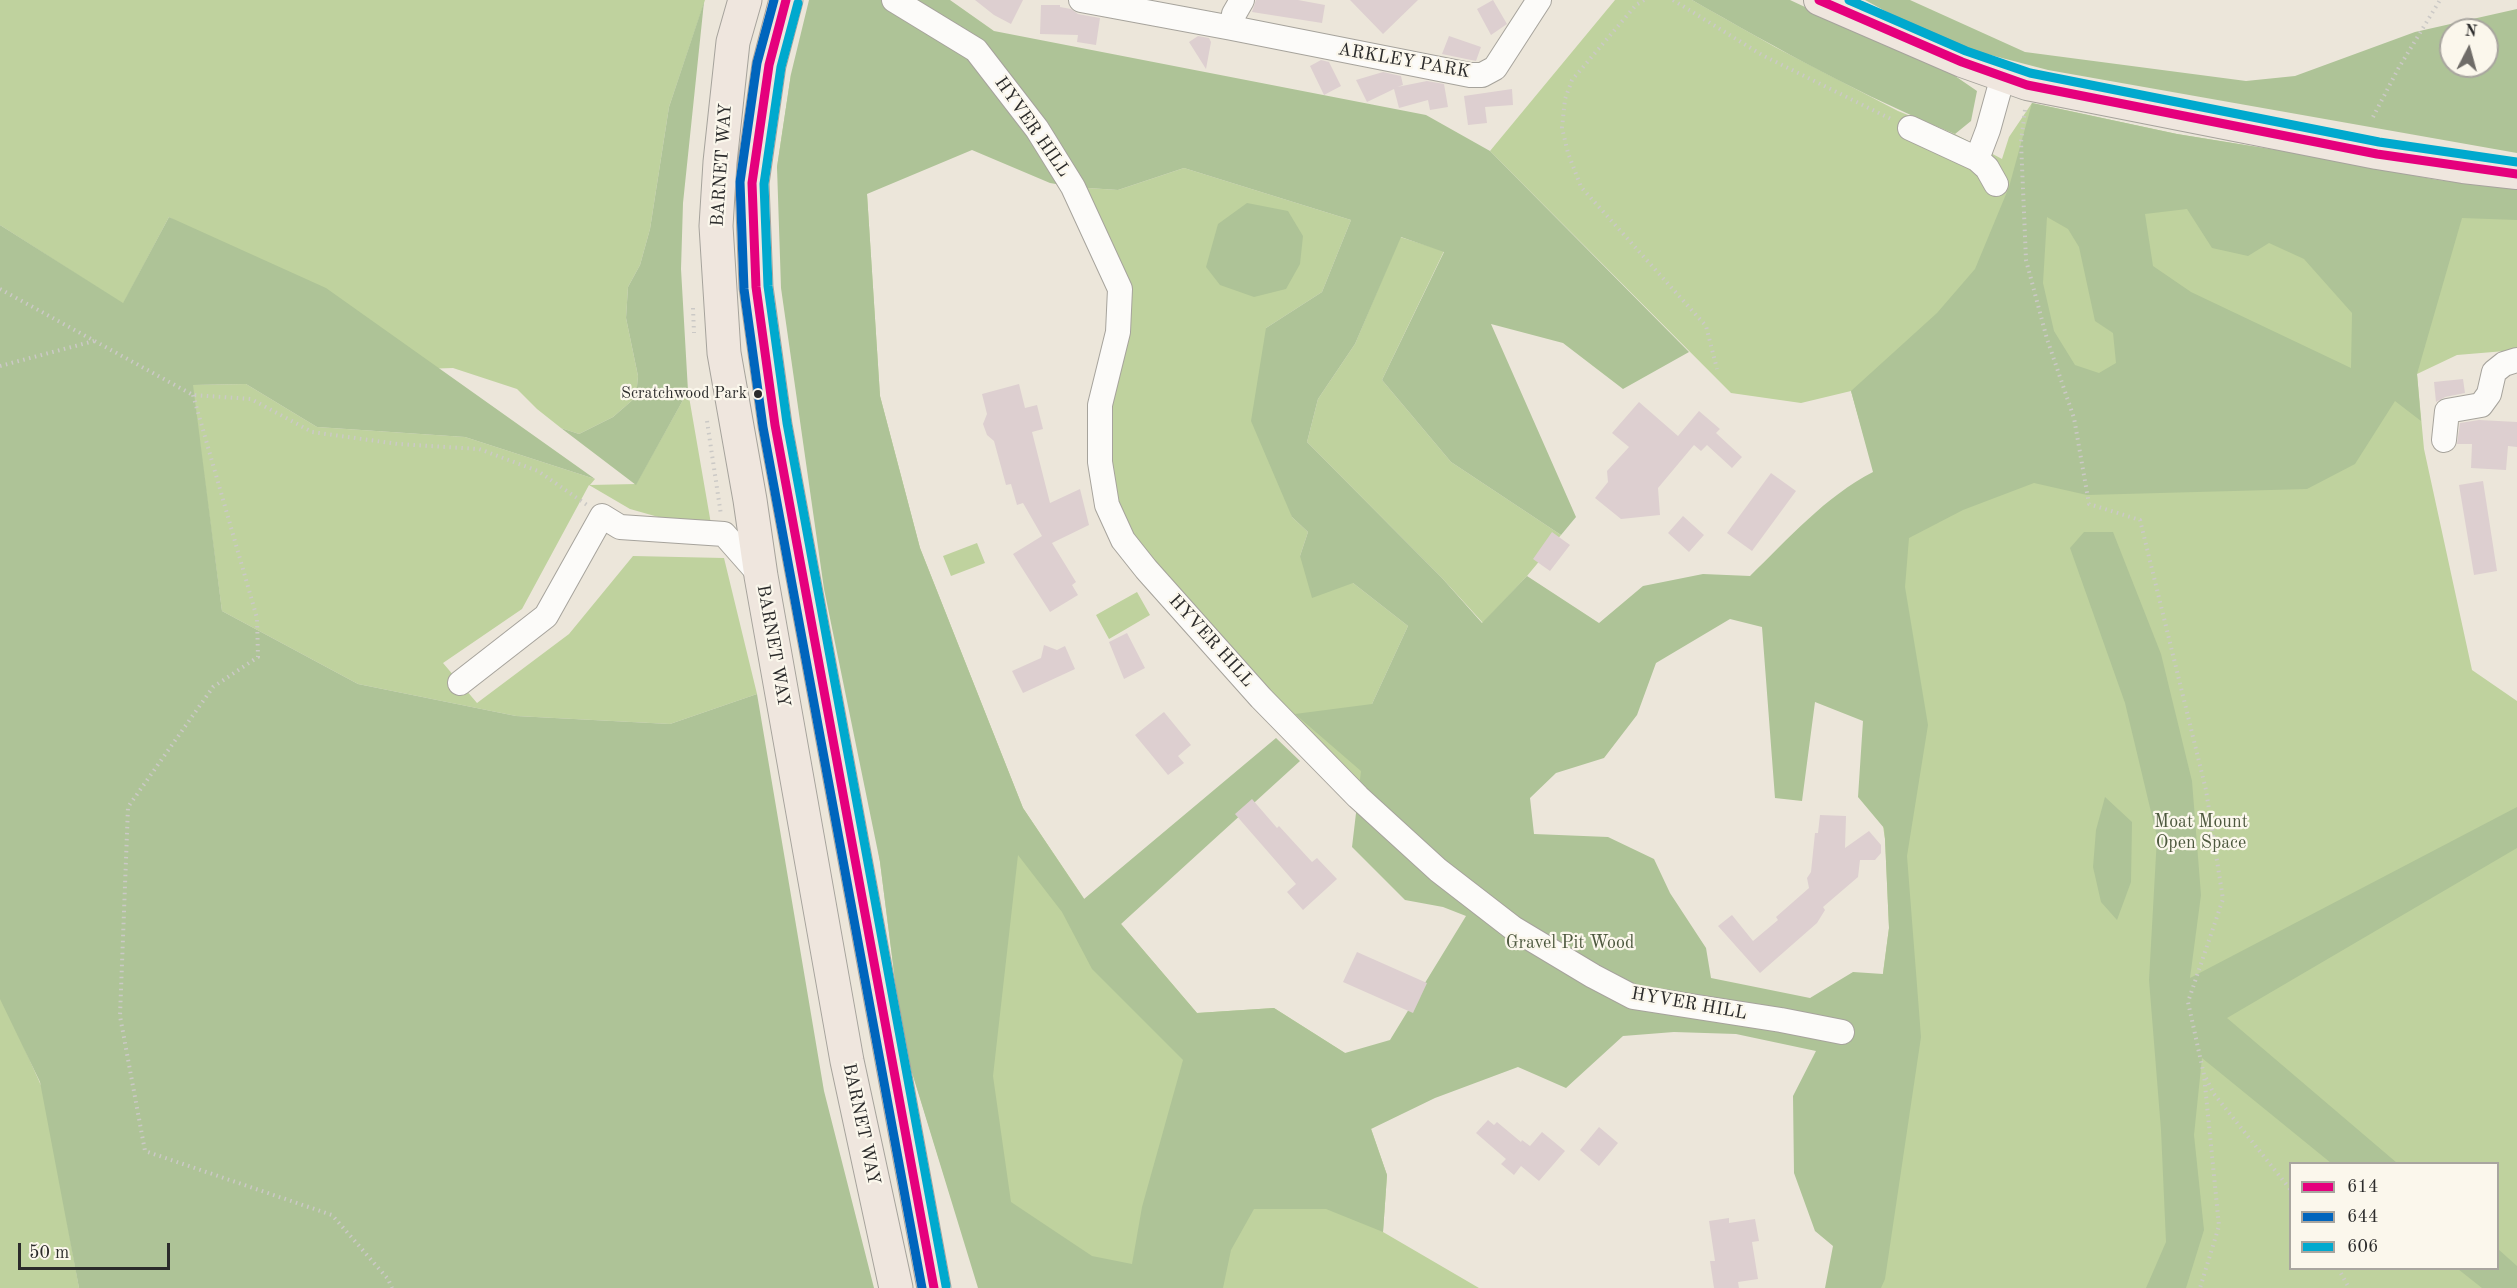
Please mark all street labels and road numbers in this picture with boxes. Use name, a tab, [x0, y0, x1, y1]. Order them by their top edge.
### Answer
street label: ARKLEY PARK	[1336, 39, 1472, 83]
street label: HYVER HILL	[990, 73, 1074, 181]
street label: BARNET WAY	[707, 102, 737, 228]
street label: BARNET WAY	[752, 583, 794, 709]
street label: HYVER HILL	[1164, 590, 1258, 692]
street label: HYVER HILL	[1630, 983, 1748, 1025]
street label: BARNET WAY	[838, 1061, 884, 1187]

